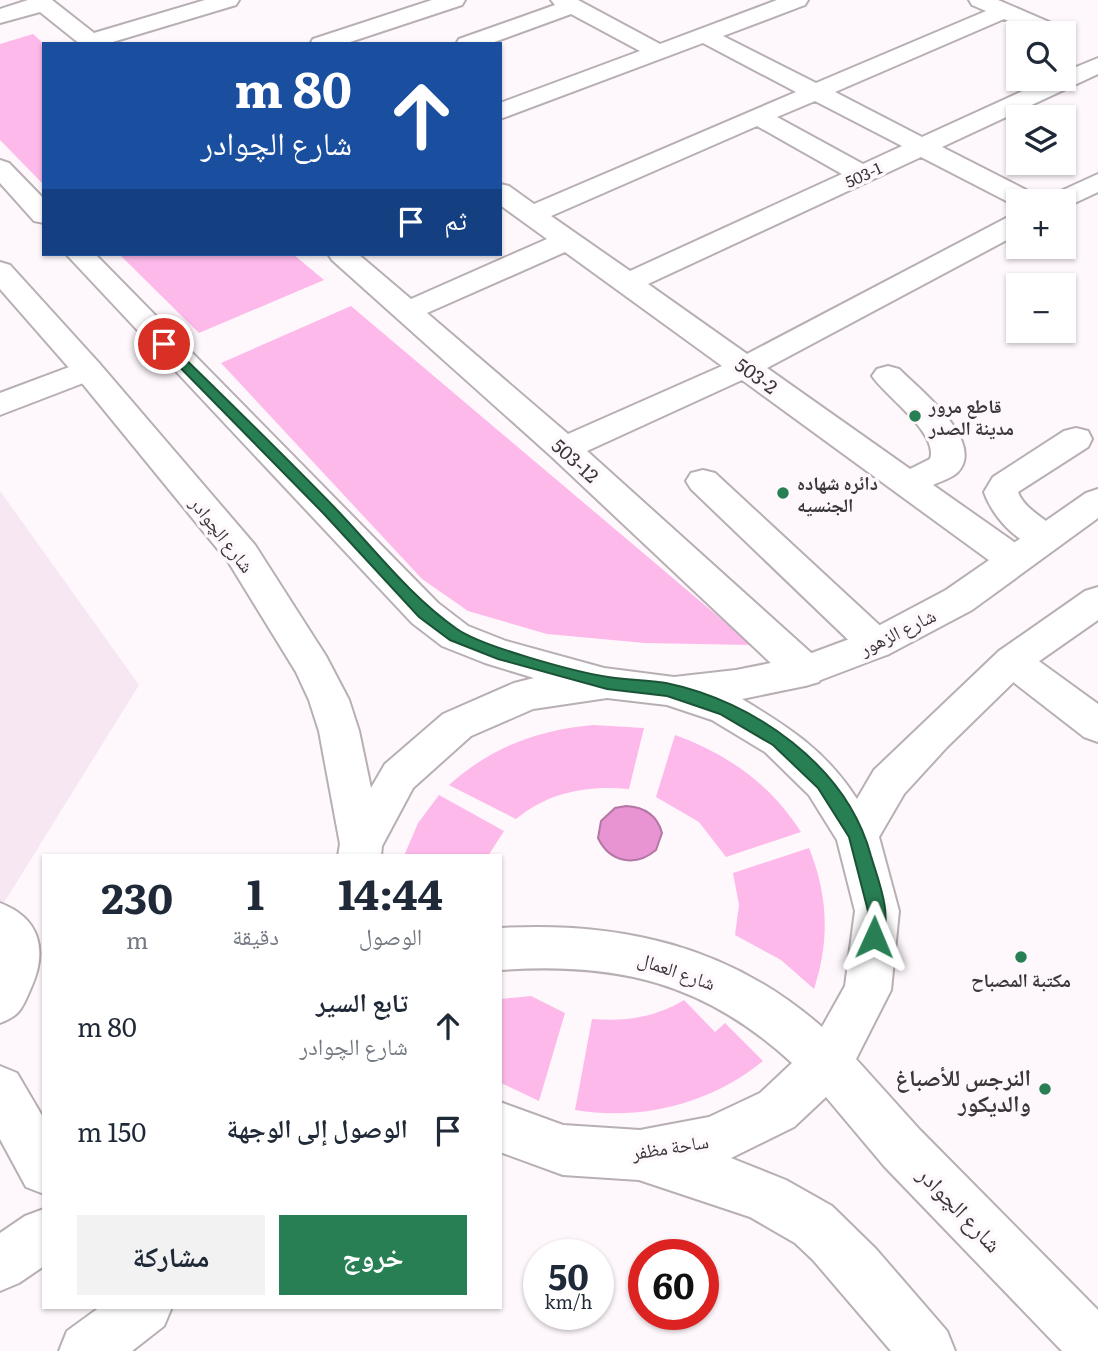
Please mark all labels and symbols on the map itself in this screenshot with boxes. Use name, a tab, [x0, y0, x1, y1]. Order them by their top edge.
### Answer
street label: 503-1	[841, 155, 886, 193]
pin	[134, 314, 194, 374]
street label: 503-2	[730, 350, 784, 400]
place label: قاطع مرور مدينة الصدر	[928, 391, 1014, 441]
marker: قاطع مرور مدينة الصدر	[907, 408, 923, 424]
street label: 503-12	[546, 431, 606, 489]
place label: دائره شهاده الجنسيه	[797, 468, 878, 518]
marker: دائره شهاده الجنسيه	[775, 485, 791, 501]
street label: شارع الچوادر	[184, 489, 262, 578]
street label: شارع الزهور	[853, 600, 940, 662]
position arrow	[837, 900, 911, 974]
street label: شارع العمال	[634, 944, 720, 996]
marker: مكتبة المصباح	[1013, 949, 1029, 965]
place label: مكتبة المصباح	[971, 965, 1071, 993]
place label: النرجس للأصباغ والديكور	[895, 1059, 1031, 1119]
marker: النرجس للأصباغ والديكور	[1037, 1081, 1053, 1097]
street label: ساحة مظفر	[629, 1126, 710, 1166]
street label: شارع الچوادر	[910, 1156, 1011, 1259]
speed limit sign: 60	[628, 1239, 719, 1330]

